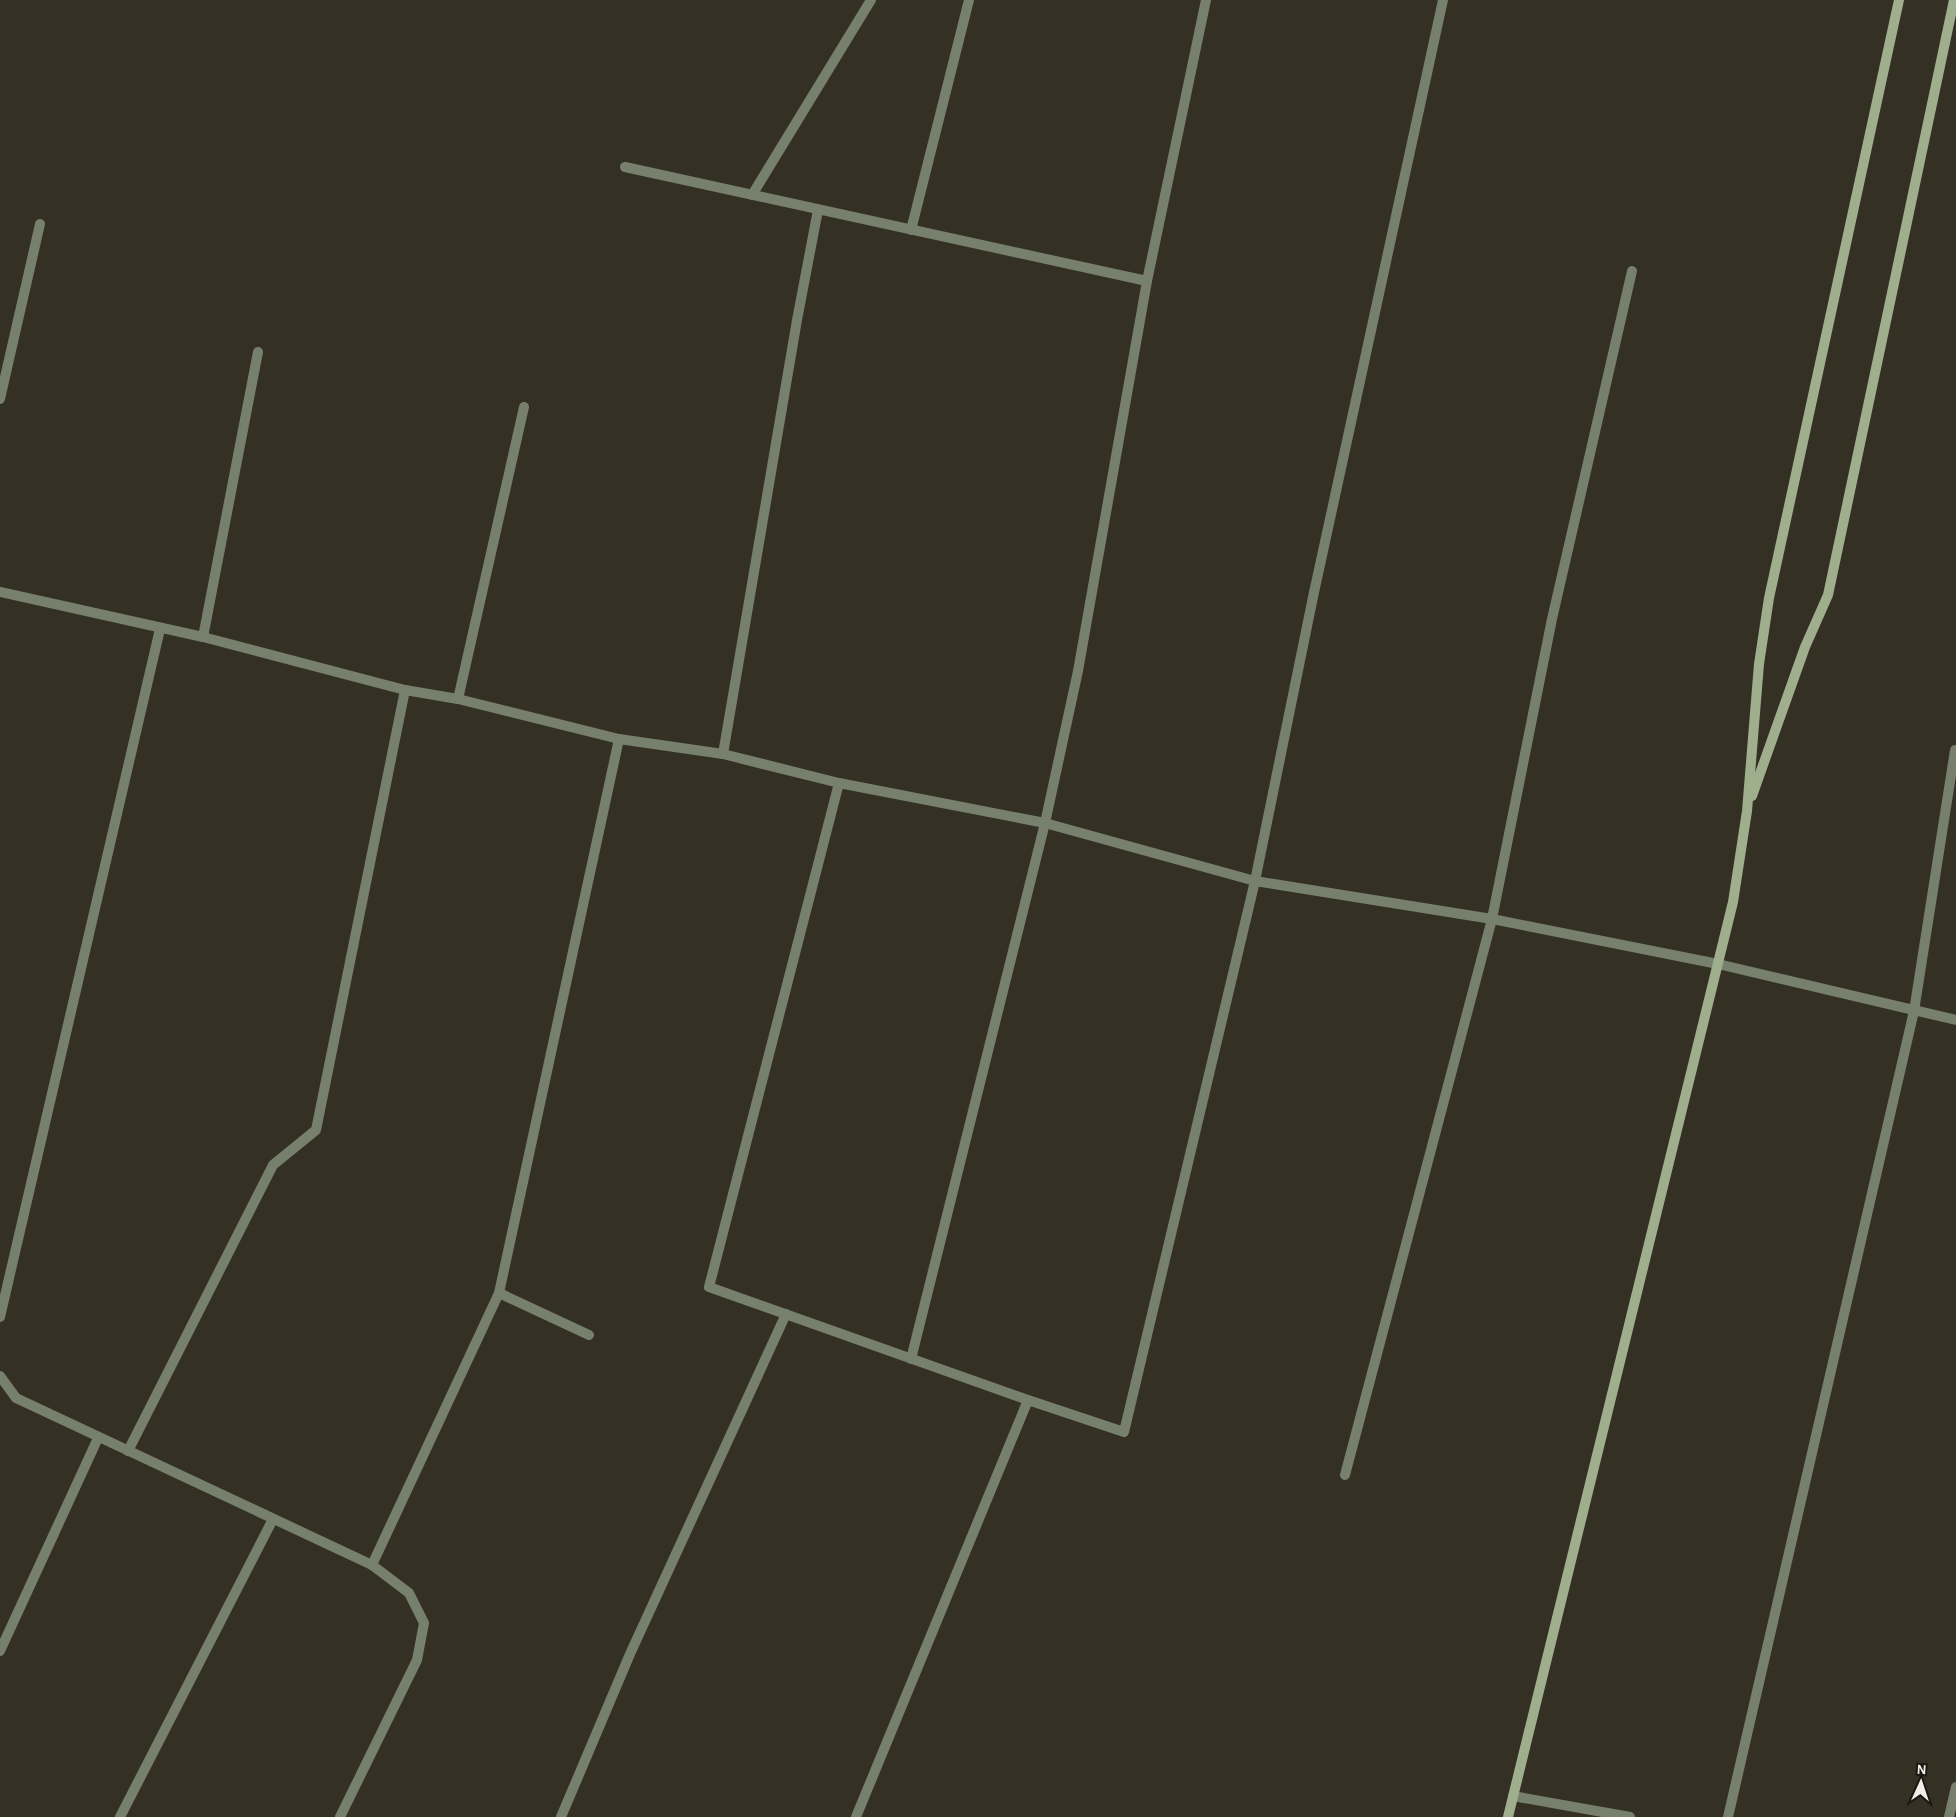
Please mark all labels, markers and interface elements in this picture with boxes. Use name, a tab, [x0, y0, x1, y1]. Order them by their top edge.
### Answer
north arrow	[1896, 1757, 1946, 1807]
text: N	[1916, 1763, 1927, 1777]

